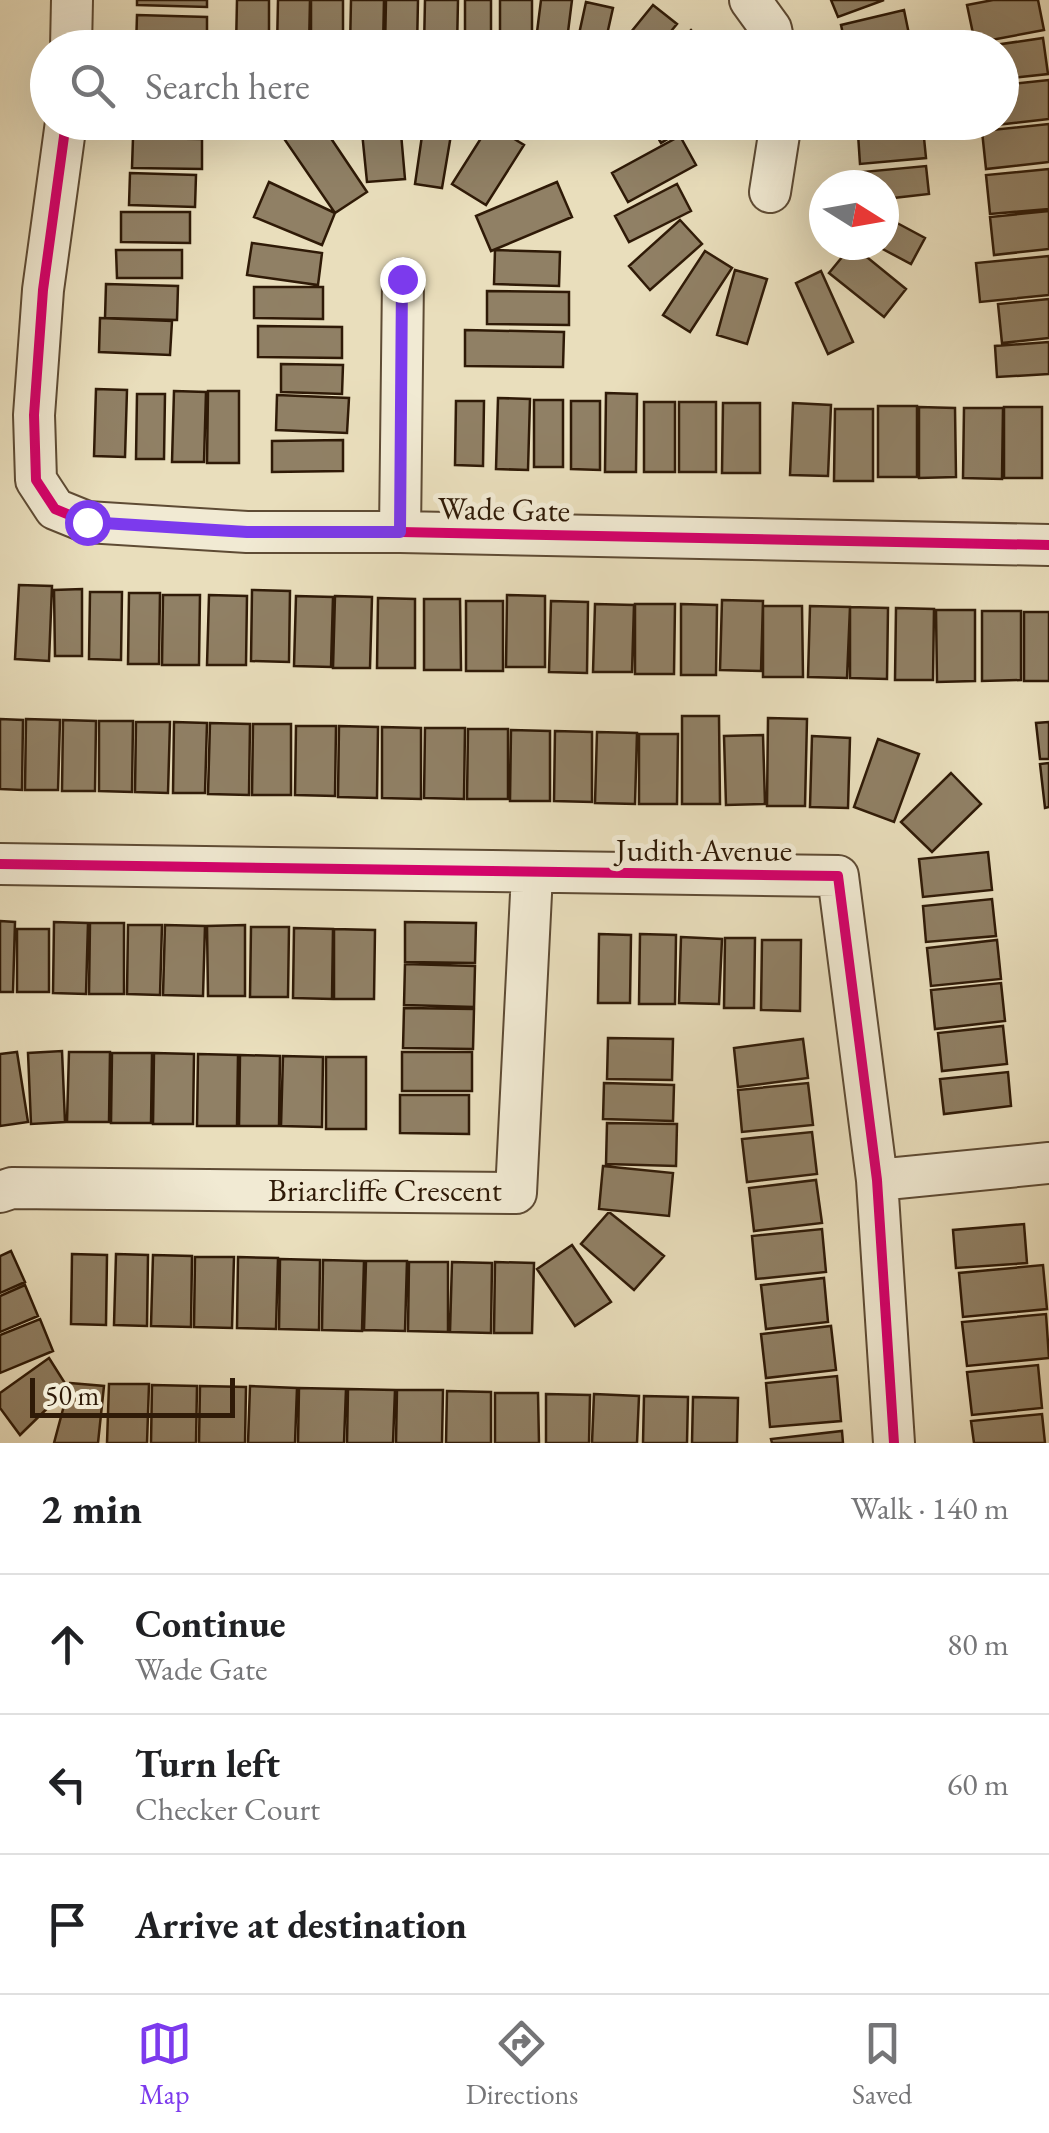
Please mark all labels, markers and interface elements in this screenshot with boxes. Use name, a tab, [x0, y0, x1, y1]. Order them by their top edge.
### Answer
search box	[30, 30, 1019, 140]
icon: search	[65, 58, 120, 113]
text: Search here	[145, 61, 310, 110]
north arrow	[809, 170, 899, 260]
route end	[380, 257, 426, 303]
street label: Wade Gate	[437, 487, 571, 531]
route start	[65, 500, 111, 546]
street label: Judith Avenue	[613, 829, 792, 871]
street label: Briarcliffe Crescent	[268, 1169, 502, 1211]
scale bar	[30, 1373, 235, 1418]
text: 50 m	[45, 1377, 99, 1413]
text: 2 min	[40, 1481, 142, 1536]
text: Walk · 140 m	[851, 1487, 1009, 1529]
text: Continue	[135, 1599, 286, 1648]
icon: ahead	[40, 1617, 95, 1672]
text: 80 m	[947, 1623, 1009, 1665]
text: Wade Gate	[135, 1648, 268, 1690]
text: Turn left	[135, 1739, 280, 1788]
icon: left	[40, 1757, 95, 1812]
text: 60 m	[947, 1763, 1009, 1805]
text: Checker Court	[135, 1788, 320, 1830]
icon: arrive	[40, 1897, 95, 1952]
text: Arrive at destination	[135, 1900, 467, 1949]
tab: Map	[137, 2016, 192, 2112]
tab: Directions	[466, 2016, 578, 2112]
tab: Saved	[852, 2016, 912, 2112]

